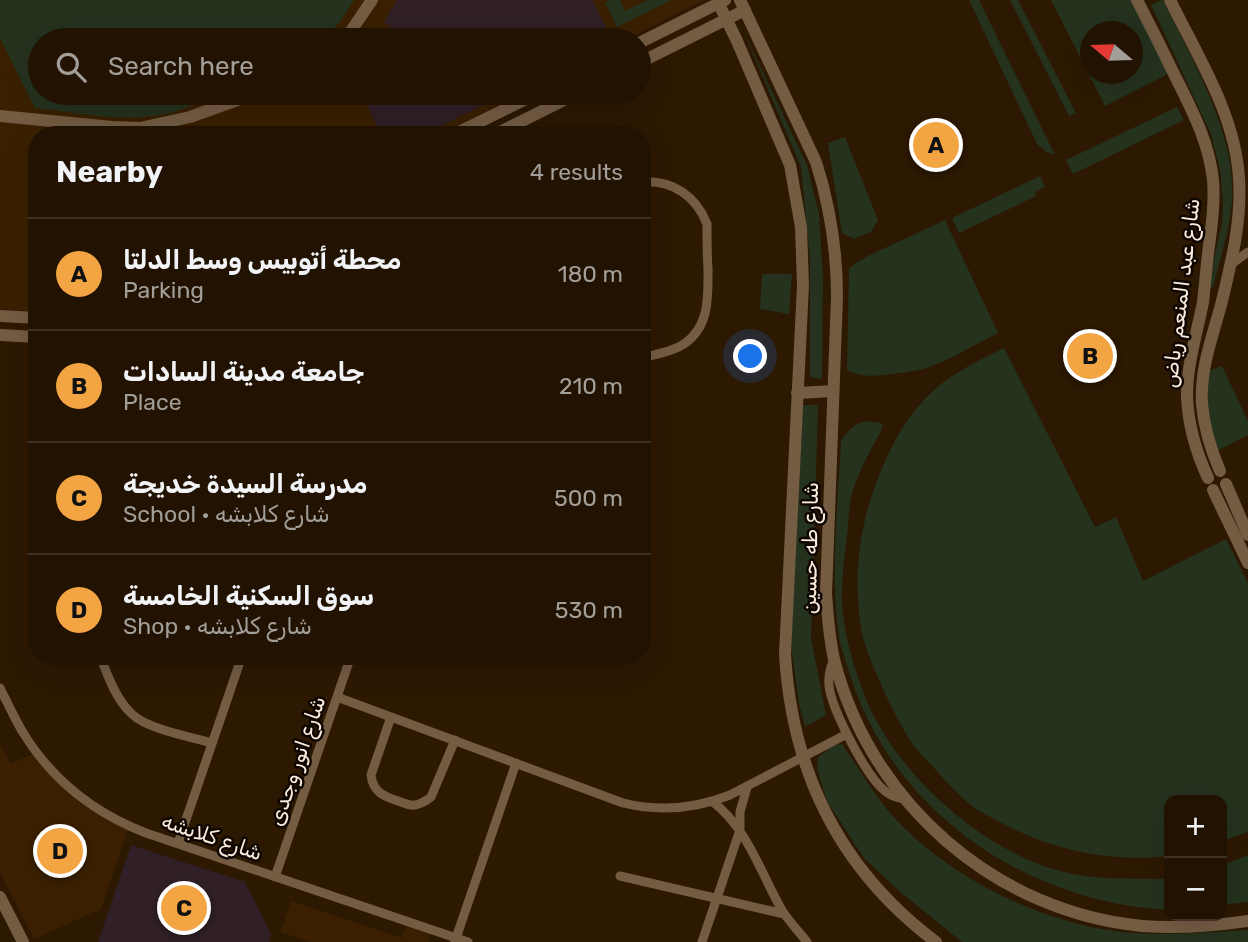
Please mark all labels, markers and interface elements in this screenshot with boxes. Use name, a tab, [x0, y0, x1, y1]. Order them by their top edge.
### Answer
north arrow	[1080, 21, 1143, 84]
search box	[28, 28, 651, 105]
icon: search	[52, 48, 90, 86]
text: Search here	[108, 51, 254, 82]
pin: A	[913, 119, 959, 171]
text: Nearby	[56, 154, 163, 190]
text: 4 results	[530, 158, 623, 186]
street label: شارع عبد المنعم رياض	[1156, 197, 1207, 389]
text: محطة أتوبيس وسط الدلتا	[123, 245, 402, 276]
text: A	[71, 260, 87, 288]
text: 180 m	[558, 260, 623, 288]
text: Parking	[123, 276, 204, 304]
pin: B	[1067, 330, 1113, 382]
your location	[733, 339, 767, 373]
text: جامعة مدينة السادات	[123, 357, 365, 388]
text: B	[71, 372, 87, 400]
text: 210 m	[559, 372, 623, 400]
text: Place	[123, 388, 182, 416]
text: مدرسة السيدة خديجة	[123, 469, 367, 500]
street label: شارع طه حسين	[796, 482, 825, 614]
text: C	[71, 484, 87, 512]
text: 500 m	[554, 484, 623, 512]
text: School · شارع كلابشه	[123, 500, 330, 528]
text: سوق السكنية الخامسة	[123, 581, 374, 612]
text: D	[71, 596, 87, 624]
text: 530 m	[555, 596, 623, 624]
text: Shop · شارع كلابشه	[123, 612, 312, 640]
street label: شارع انور وجدى	[263, 693, 332, 830]
map controls	[1164, 795, 1227, 921]
button: +	[1164, 795, 1227, 858]
street label: شارع كلابشه	[158, 808, 266, 867]
pin: D	[37, 825, 83, 877]
button: −	[1164, 858, 1227, 921]
pin: C	[161, 882, 207, 934]

